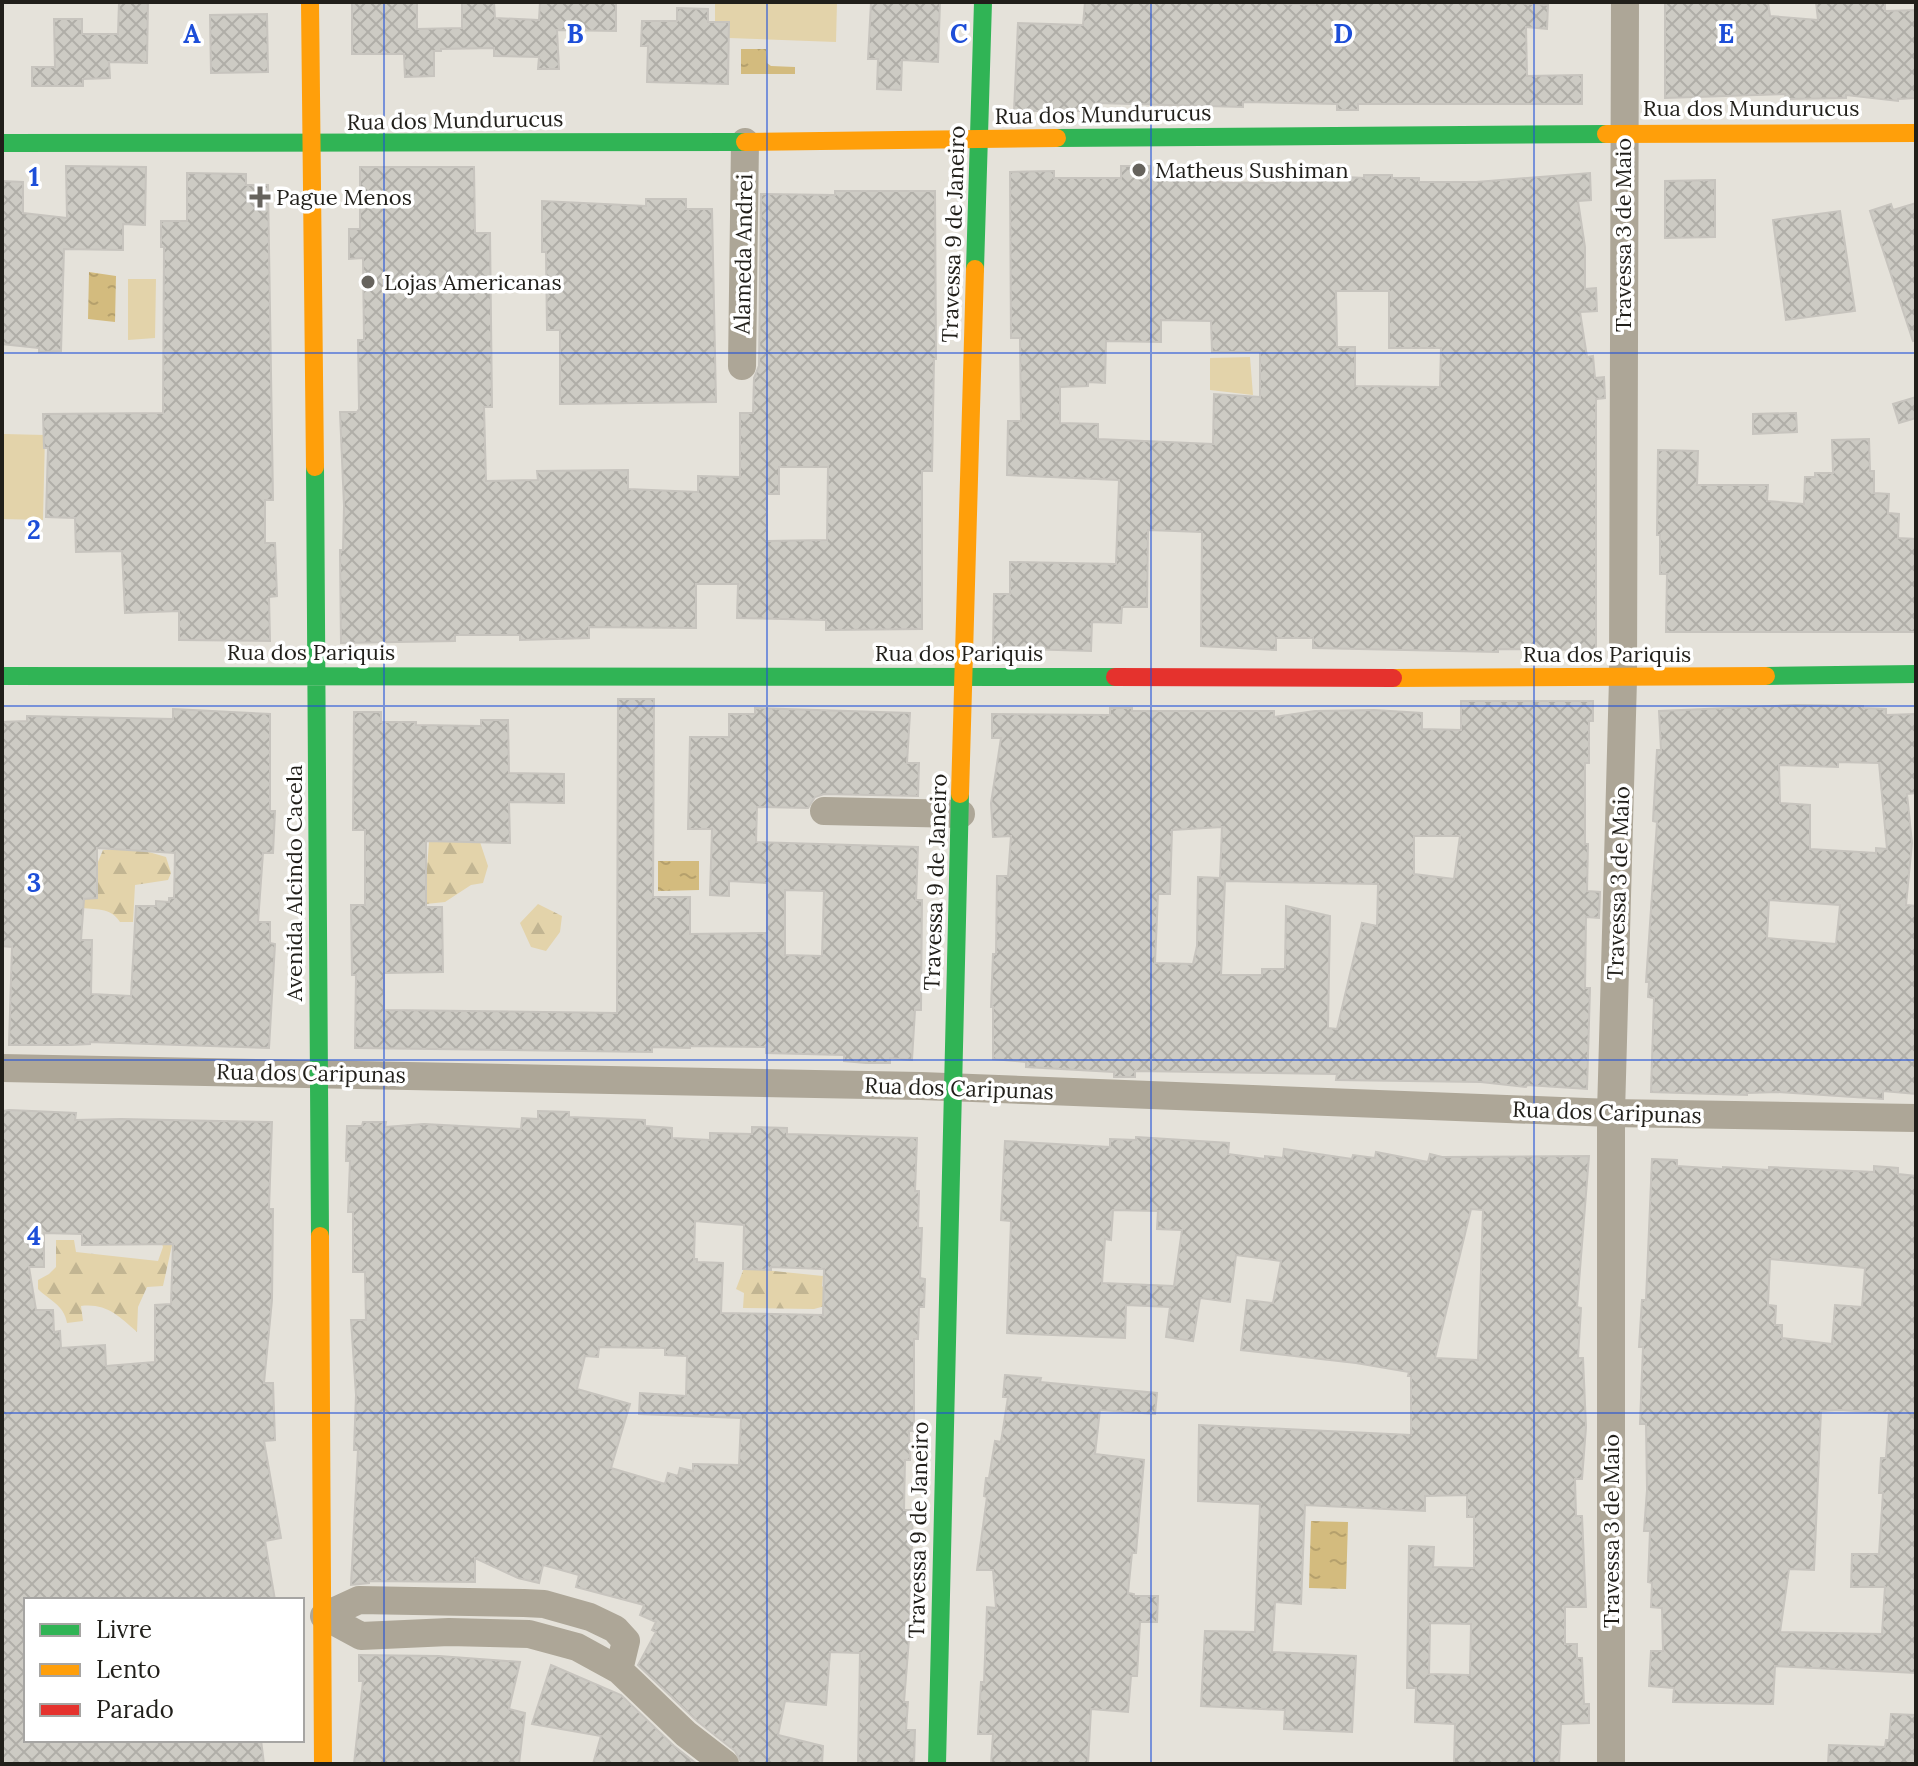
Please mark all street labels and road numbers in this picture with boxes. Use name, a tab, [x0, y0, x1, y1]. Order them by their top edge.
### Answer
street label: Rua dos Mundurucus	[1643, 94, 1859, 122]
street label: Rua dos Mundurucus	[994, 98, 1212, 130]
street label: Rua dos Mundurucus	[346, 104, 564, 136]
street label: Travessa 9 de Janeiro	[935, 125, 971, 343]
street label: Travessa 3 de Maio	[1609, 138, 1637, 332]
street label: Alameda Andrei	[728, 173, 758, 336]
street label: Rua dos Pariquis	[227, 638, 395, 666]
street label: Rua dos Pariquis	[875, 639, 1043, 667]
street label: Rua dos Pariquis	[1523, 640, 1691, 668]
street label: Avenida Alcindo Cacela	[280, 765, 308, 1002]
street label: Travessa 9 de Janeiro	[917, 773, 953, 991]
street label: Travessa 3 de Maio	[1601, 785, 1635, 981]
street label: Rua dos Caripunas	[216, 1057, 406, 1089]
street label: Rua dos Caripunas	[864, 1071, 1054, 1105]
street label: Rua dos Caripunas	[1512, 1095, 1702, 1129]
street label: Travessa 9 de Janeiro	[902, 1421, 934, 1639]
street label: Travessa 3 de Maio	[1597, 1434, 1625, 1628]

